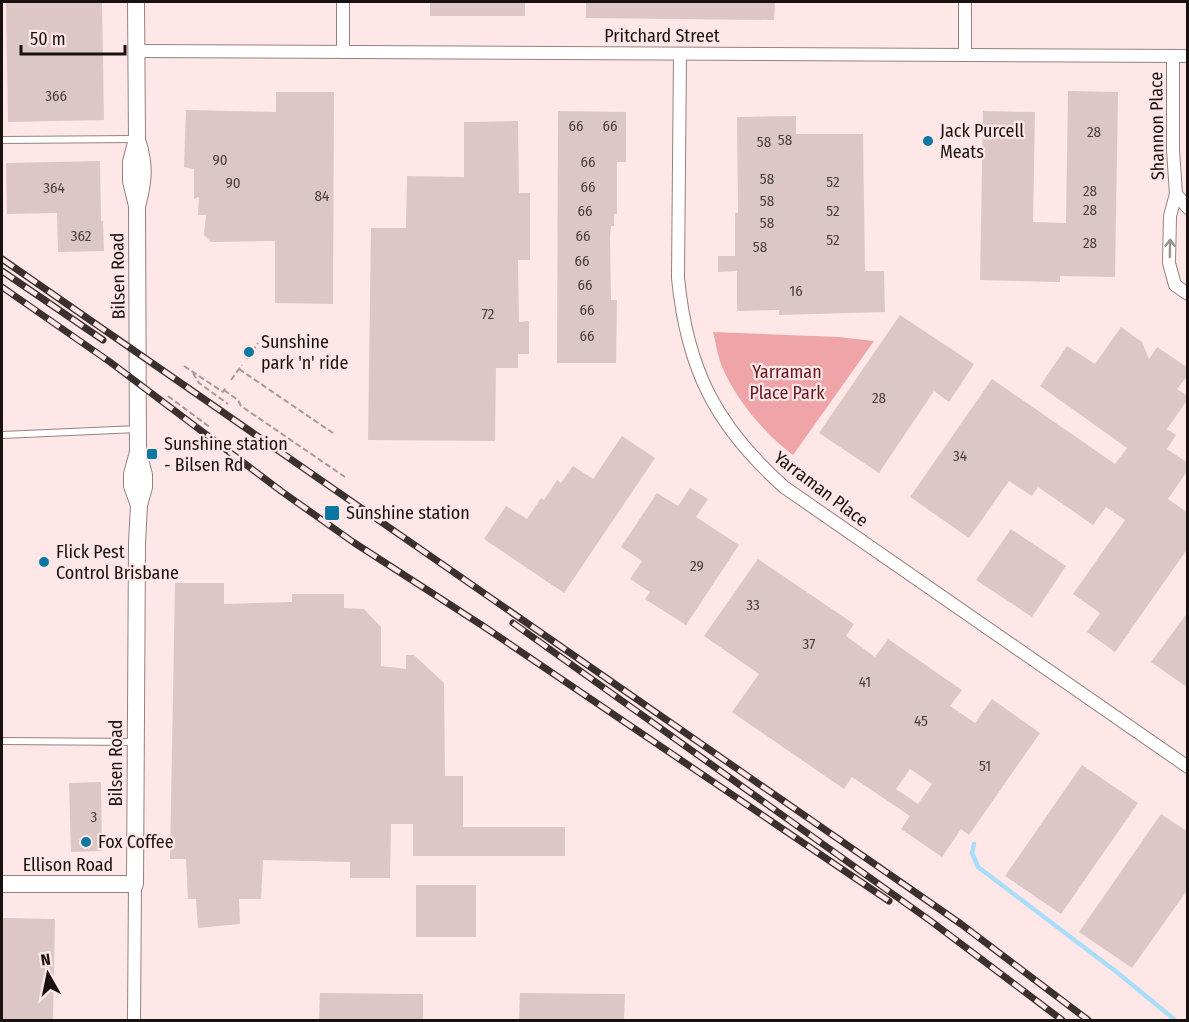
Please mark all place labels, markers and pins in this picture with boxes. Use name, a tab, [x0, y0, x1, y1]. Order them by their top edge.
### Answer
place label: Jack Purcell Meats	[940, 120, 1024, 163]
marker: Jack Purcell Meats	[921, 134, 935, 148]
place label: Sunshine park 'n' ride	[261, 331, 348, 374]
marker: Sunshine park 'n' ride	[242, 345, 256, 359]
place label: Sunshine station - Bilsen Rd	[164, 433, 288, 476]
marker: Sunshine station - Bilsen Rd	[145, 447, 159, 461]
place label: Sunshine station	[346, 502, 470, 524]
marker: Sunshine station	[323, 504, 341, 522]
place label: Flick Pest Control Brisbane	[56, 541, 179, 584]
marker: Flick Pest Control Brisbane	[37, 555, 51, 569]
place label: Fox Coffee	[98, 831, 174, 853]
marker: Fox Coffee	[79, 835, 93, 849]

